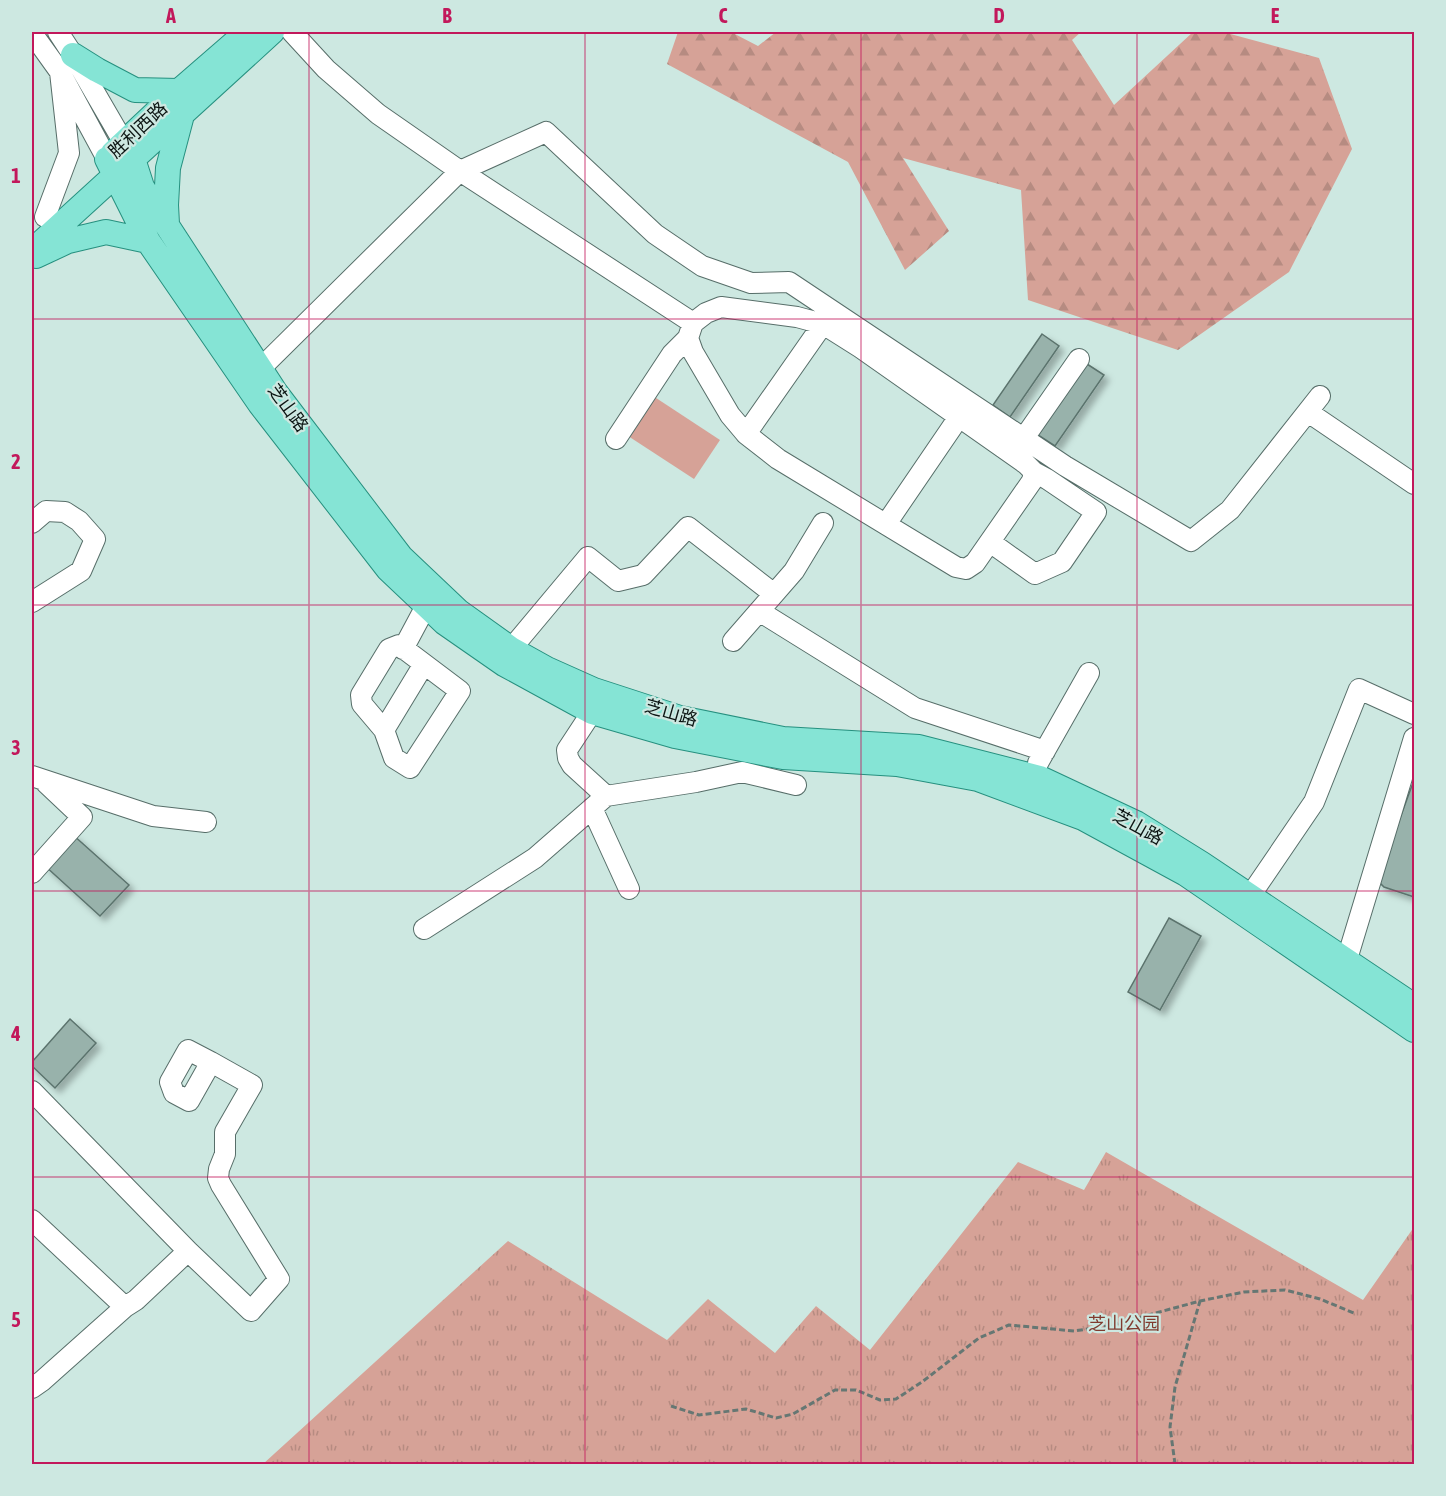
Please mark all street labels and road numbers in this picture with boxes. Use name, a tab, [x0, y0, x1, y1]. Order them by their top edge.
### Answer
street label: 胜利西路	[104, 97, 171, 162]
street label: 芝山路	[264, 380, 313, 436]
street label: 芝山路	[642, 695, 700, 730]
street label: 芝山路	[1110, 804, 1167, 849]

